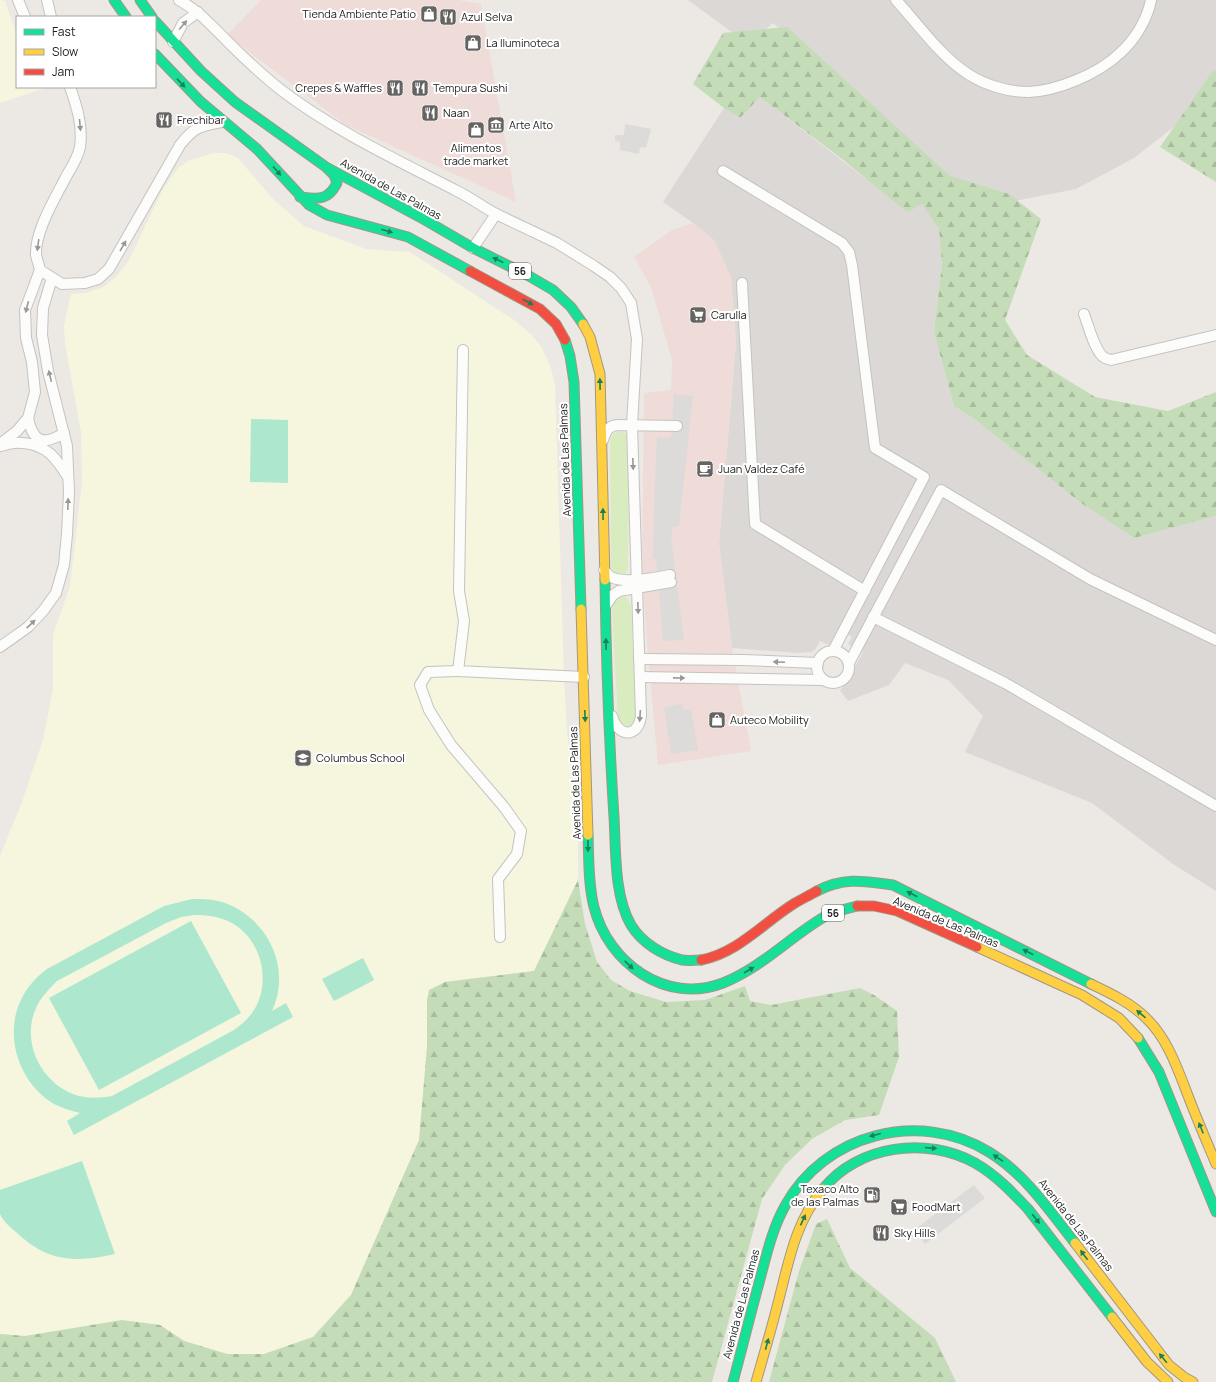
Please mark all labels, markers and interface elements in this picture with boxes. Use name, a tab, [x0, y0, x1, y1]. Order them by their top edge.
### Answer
shop icon: Tienda Ambiente Patio	[419, 4, 439, 24]
place label: Tienda Ambiente Patio	[302, 6, 416, 21]
restaurant icon: Azul Selva	[438, 7, 458, 27]
place label: Azul Selva	[461, 9, 512, 24]
legend	[16, 16, 156, 88]
one-way arrow	[179, 20, 188, 30]
text: Fast	[52, 23, 76, 40]
shop icon: La Iluminoteca	[463, 33, 483, 53]
place label: La Iluminoteca	[486, 35, 559, 50]
text: Slow	[52, 43, 78, 60]
text: Jam	[52, 63, 74, 80]
one-way arrow	[177, 77, 186, 88]
restaurant icon: Crepes & Waffles	[385, 78, 405, 98]
restaurant icon: Tempura Sushi	[410, 78, 430, 98]
place label: Crepes & Waffles	[295, 80, 382, 95]
place label: Tempura Sushi	[433, 80, 508, 95]
restaurant icon: Naan	[420, 103, 440, 123]
place label: Naan	[443, 105, 469, 120]
restaurant icon: Frechibar	[154, 110, 174, 130]
place label: Frechibar	[177, 112, 225, 127]
museum icon: Arte Alto	[486, 115, 506, 135]
place label: Arte Alto	[509, 117, 553, 132]
one-way arrow	[77, 119, 83, 131]
shop icon: Alimentos trade market	[466, 120, 486, 140]
place label: Alimentos trade market	[444, 140, 509, 168]
street label: Avenida de Las Palmas	[338, 155, 445, 223]
one-way arrow	[272, 166, 281, 176]
one-way arrow	[381, 228, 393, 234]
one-way arrow	[35, 239, 41, 251]
one-way arrow	[119, 240, 126, 252]
one-way arrow	[492, 257, 503, 263]
road number: 56	[509, 263, 531, 279]
one-way arrow	[522, 299, 534, 306]
one-way arrow	[24, 301, 30, 313]
supermarket icon: Carulla	[688, 305, 708, 325]
place label: Carulla	[711, 307, 747, 322]
one-way arrow	[46, 370, 52, 382]
one-way arrow	[597, 377, 603, 390]
street label: Avenida de Las Palmas	[555, 403, 574, 517]
one-way arrow	[630, 458, 636, 471]
cafe icon: Juan Valdez Café	[695, 459, 715, 479]
place label: Juan Valdez Café	[718, 461, 805, 476]
one-way arrow	[65, 498, 72, 510]
one-way arrow	[600, 507, 606, 520]
one-way arrow	[635, 602, 641, 615]
one-way arrow	[26, 619, 36, 629]
one-way arrow	[603, 638, 610, 650]
one-way arrow	[773, 658, 785, 665]
one-way arrow	[673, 675, 686, 681]
one-way arrow	[582, 710, 588, 723]
one-way arrow	[637, 710, 644, 722]
shop icon: Auteco Mobility	[707, 710, 727, 730]
place label: Auteco Mobility	[730, 712, 809, 727]
street label: Avenida de Las Palmas	[565, 726, 584, 840]
school or university icon: Columbus School	[293, 748, 313, 768]
place label: Columbus School	[316, 750, 405, 765]
one-way arrow	[585, 840, 591, 853]
one-way arrow	[906, 891, 917, 897]
street label: Avenida de Las Palmas	[891, 893, 1001, 951]
road number: 56	[822, 905, 844, 921]
one-way arrow	[1022, 949, 1034, 955]
one-way arrow	[624, 960, 634, 970]
one-way arrow	[743, 966, 755, 973]
one-way arrow	[1136, 1010, 1147, 1019]
one-way arrow	[1198, 1122, 1204, 1134]
one-way arrow	[868, 1133, 881, 1139]
one-way arrow	[925, 1145, 937, 1152]
one-way arrow	[993, 1154, 1004, 1162]
street label: Avenida de Las Palmas	[1036, 1175, 1117, 1274]
place label: Texaco Alto de las Palmas	[791, 1181, 859, 1209]
fuel station icon: Texaco Alto de las Palmas	[862, 1185, 882, 1205]
supermarket icon: FoodMart	[889, 1197, 909, 1217]
place label: FoodMart	[912, 1199, 961, 1214]
one-way arrow	[1032, 1213, 1040, 1224]
one-way arrow	[800, 1214, 806, 1225]
restaurant icon: Sky Hills	[871, 1223, 891, 1243]
place label: Sky Hills	[894, 1225, 935, 1240]
street label: Avenida de Las Palmas	[719, 1247, 762, 1360]
one-way arrow	[1079, 1249, 1088, 1260]
one-way arrow	[764, 1338, 770, 1351]
one-way arrow	[1159, 1352, 1168, 1363]

